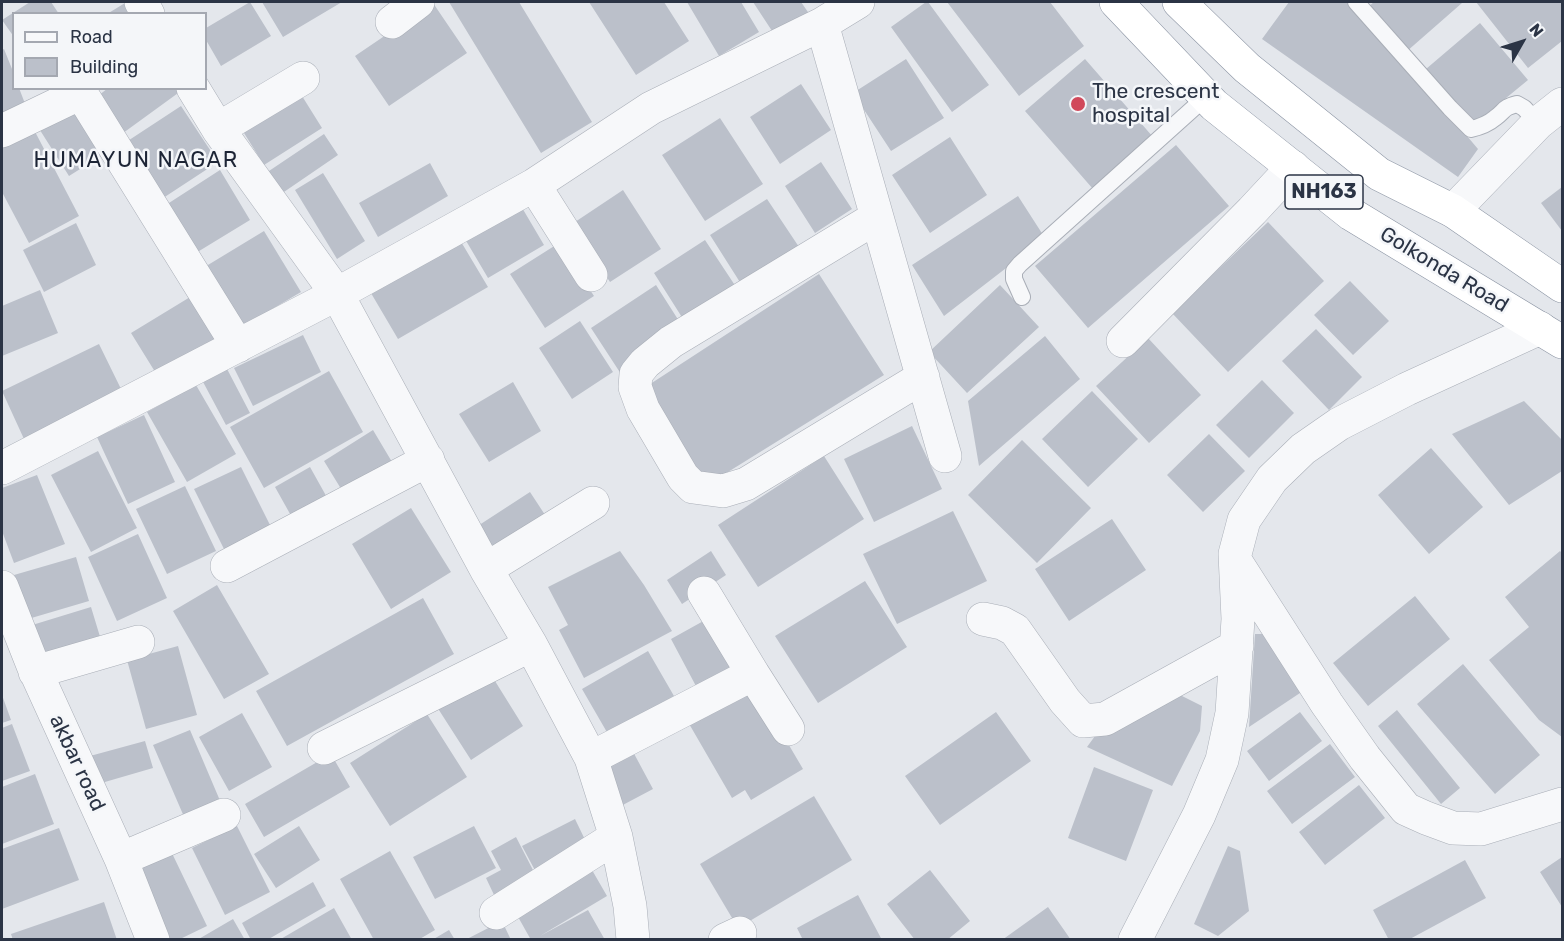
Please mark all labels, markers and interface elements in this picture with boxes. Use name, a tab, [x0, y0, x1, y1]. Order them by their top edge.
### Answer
legend	[12, 12, 207, 90]
north arrow	[1492, 12, 1552, 72]
text: N	[1525, 20, 1547, 41]
text: Road	[70, 26, 113, 48]
text: Building	[70, 56, 138, 78]
place label: The crescent hospital	[1092, 79, 1219, 129]
marker: The crescent hospital	[1069, 95, 1087, 113]
district label: HUMAYUN NAGAR	[33, 148, 239, 174]
road number: NH163	[1285, 175, 1363, 209]
street label: Golkonda Road	[1375, 222, 1513, 318]
street label: akbar road	[44, 711, 110, 815]

